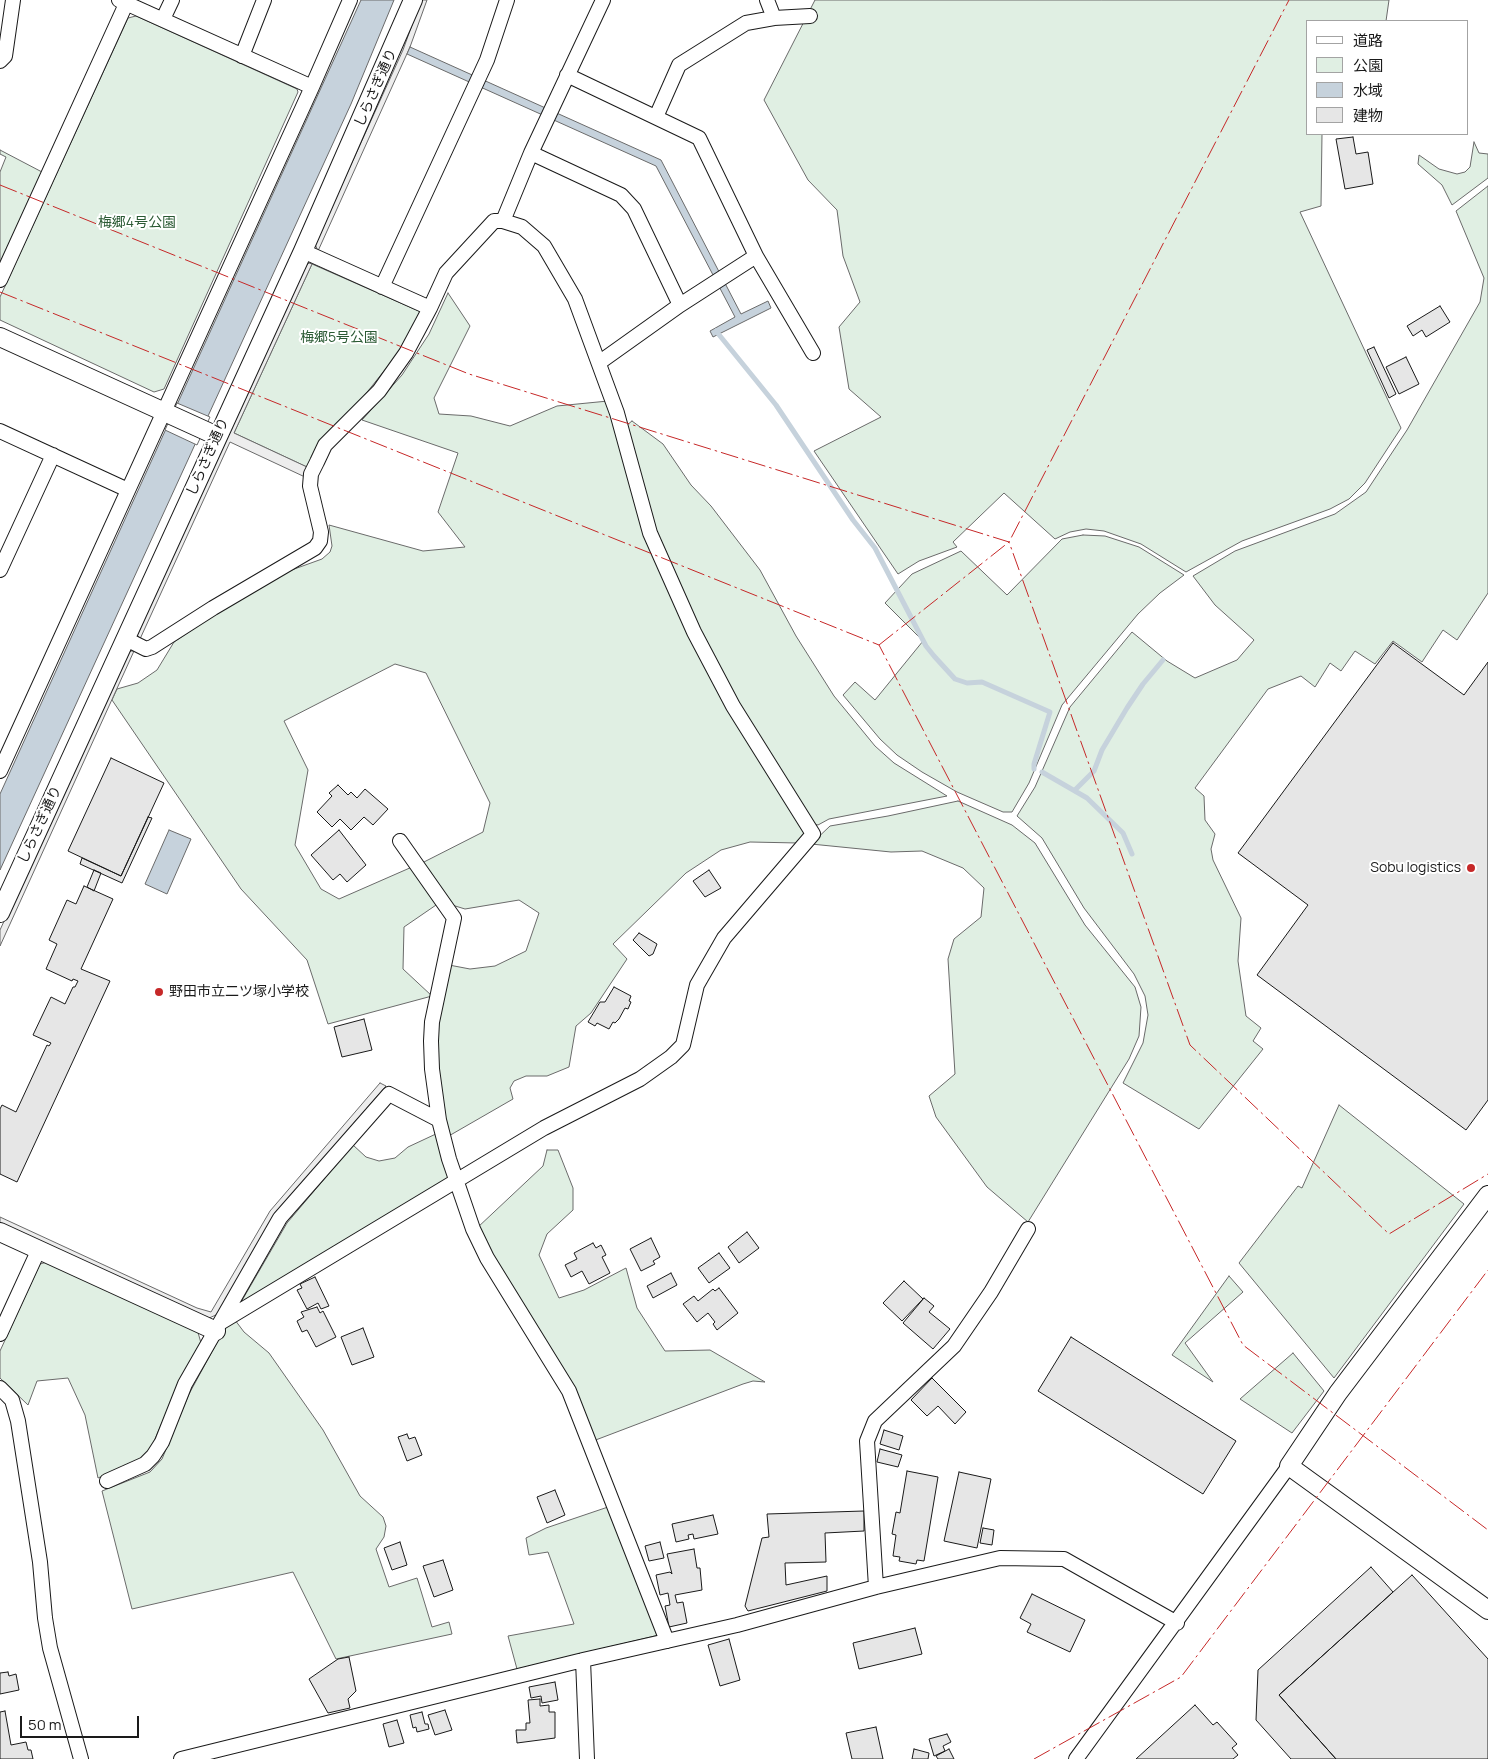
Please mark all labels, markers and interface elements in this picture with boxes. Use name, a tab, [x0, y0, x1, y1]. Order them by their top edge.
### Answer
legend	[1306, 20, 1468, 135]
text: 道路	[1353, 30, 1383, 51]
street label: しらさぎ通り	[351, 46, 401, 130]
text: 公園	[1353, 55, 1383, 76]
text: 水域	[1353, 80, 1383, 101]
text: 建物	[1353, 105, 1383, 126]
park label: 梅郷4号公園	[98, 215, 176, 231]
park label: 梅郷5号公園	[300, 330, 378, 346]
street label: しらさぎ通り	[183, 415, 233, 499]
street label: しらさぎ通り	[15, 783, 65, 867]
place label: Sobu logistics	[1370, 860, 1461, 876]
marker: Sobu logistics	[1465, 862, 1477, 874]
place label: 野田市立二ツ塚小学校	[169, 984, 309, 1000]
marker: 野田市立二ツ塚小学校	[153, 986, 165, 998]
scale bar	[22, 1706, 141, 1738]
text: 50 m	[28, 1714, 62, 1735]

